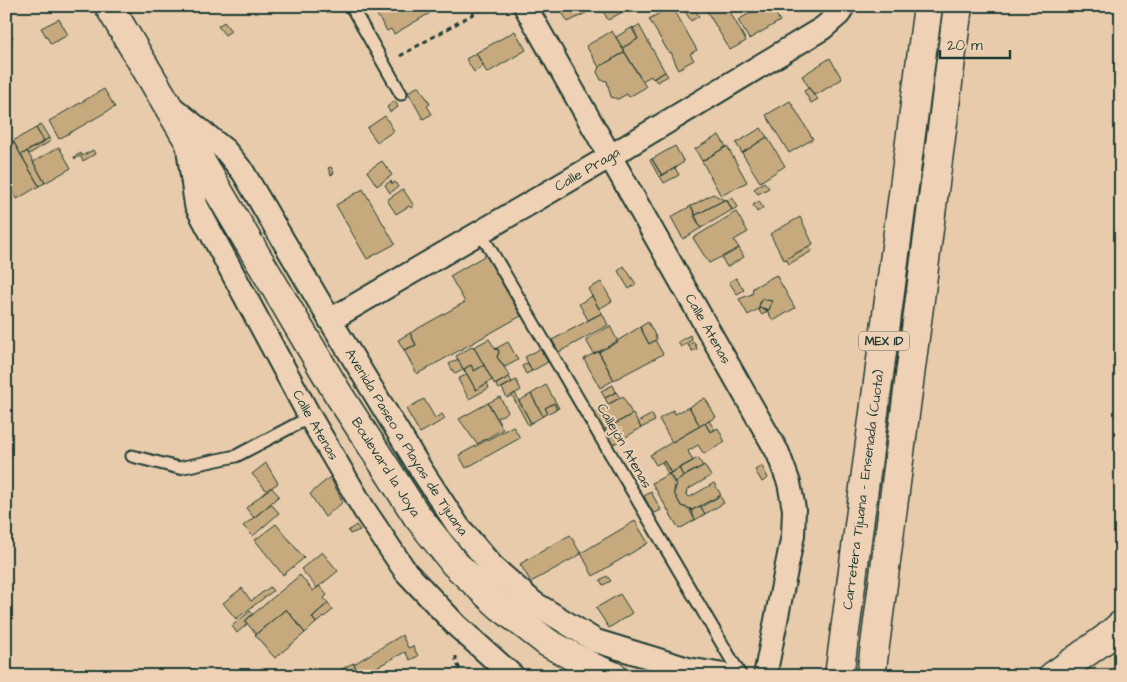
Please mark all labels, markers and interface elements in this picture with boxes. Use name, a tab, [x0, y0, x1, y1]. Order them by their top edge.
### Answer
scale bar	[940, 28, 1010, 60]
text: 20 m	[947, 35, 983, 56]
street label: Calle Praga	[551, 143, 624, 197]
street label: Calle Atenas	[680, 290, 736, 368]
road number: MEX 1D	[859, 332, 909, 351]
street label: Avenida Paseo a Playas de Tijuana	[340, 345, 472, 540]
street label: Carretera Tijuana - Ensenada (Cuota)	[838, 368, 890, 611]
street label: Calle Atenas	[287, 386, 343, 464]
street label: Callejón Atenas	[592, 400, 656, 492]
street label: Boulevard la Joya	[346, 414, 425, 521]

